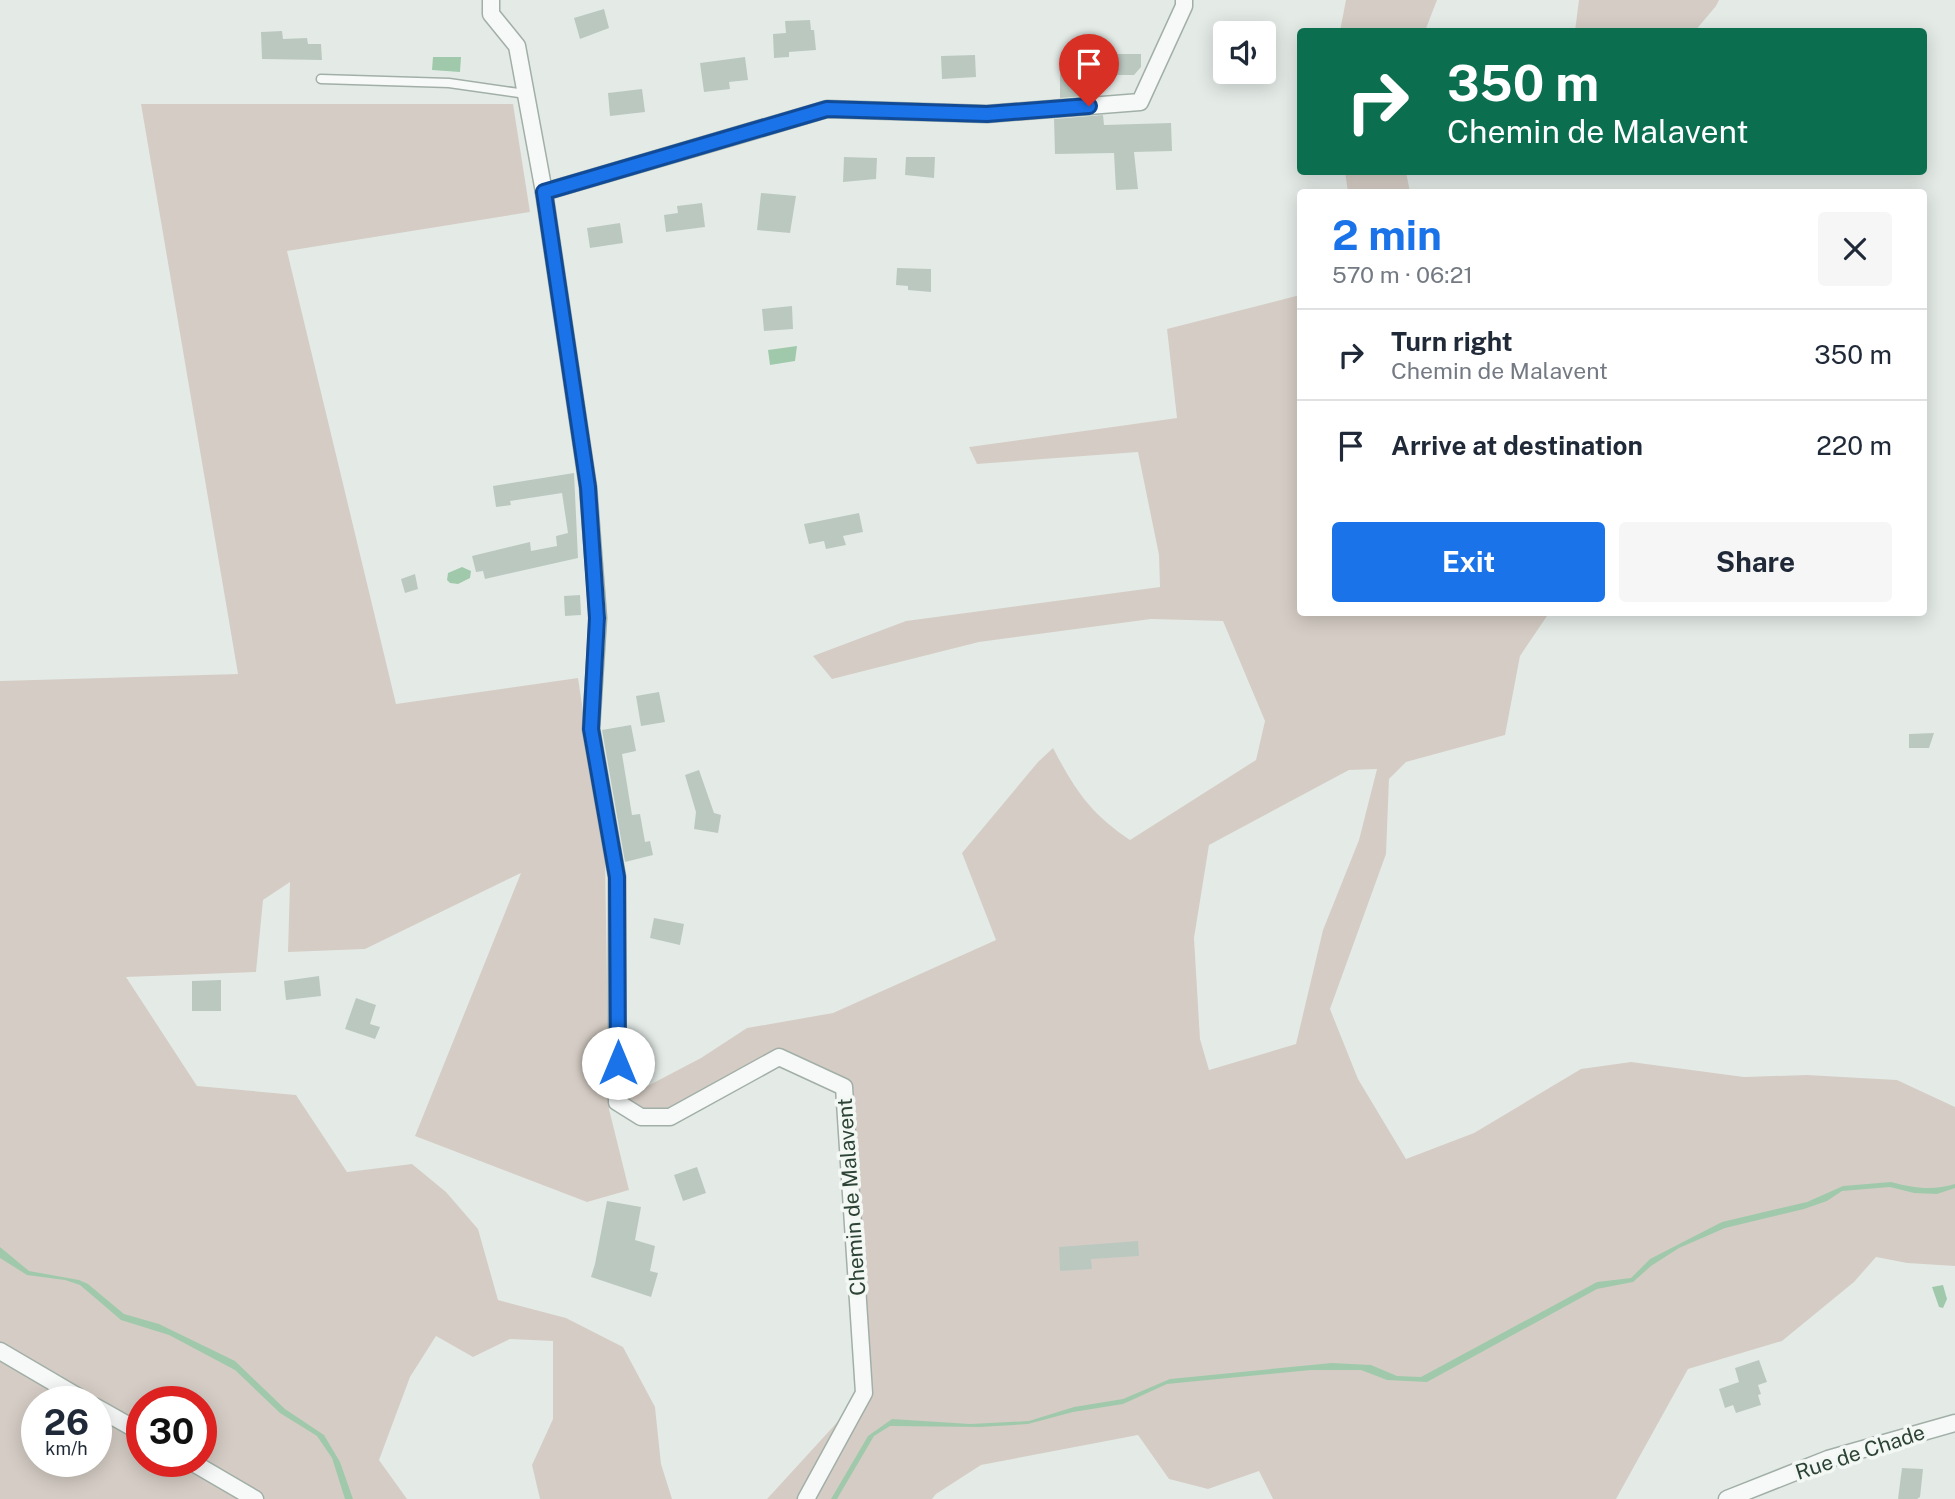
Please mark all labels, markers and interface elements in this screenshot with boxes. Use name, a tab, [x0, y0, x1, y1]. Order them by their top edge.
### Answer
map controls	[1213, 21, 1276, 84]
button: sound	[1213, 21, 1276, 84]
pin	[1059, 34, 1119, 106]
icon: arrive	[1070, 45, 1108, 83]
text: 350 m	[1447, 54, 1599, 112]
icon: right	[1332, 56, 1423, 147]
text: Chemin de Malavent	[1447, 113, 1749, 150]
text: 2 min	[1332, 210, 1442, 259]
button: close	[1818, 212, 1892, 286]
text: 570 m · 06:21	[1332, 261, 1473, 288]
text: Turn right	[1391, 326, 1513, 357]
icon: right	[1332, 336, 1370, 374]
text: 350 m	[1814, 339, 1892, 370]
text: Chemin de Malavent	[1391, 357, 1608, 384]
icon: arrive	[1332, 427, 1370, 465]
text: Arrive at destination	[1391, 430, 1643, 461]
text: 220 m	[1816, 430, 1892, 461]
button: Exit	[1332, 522, 1605, 602]
button: Share	[1619, 522, 1892, 602]
position arrow	[581, 1026, 655, 1100]
street label: Chemin de Malavent	[832, 1097, 870, 1297]
speed limit sign: 30	[126, 1386, 217, 1477]
text: 26	[44, 1402, 89, 1443]
street label: Rue de Chade	[1792, 1419, 1928, 1485]
text: km/h	[45, 1438, 88, 1459]

